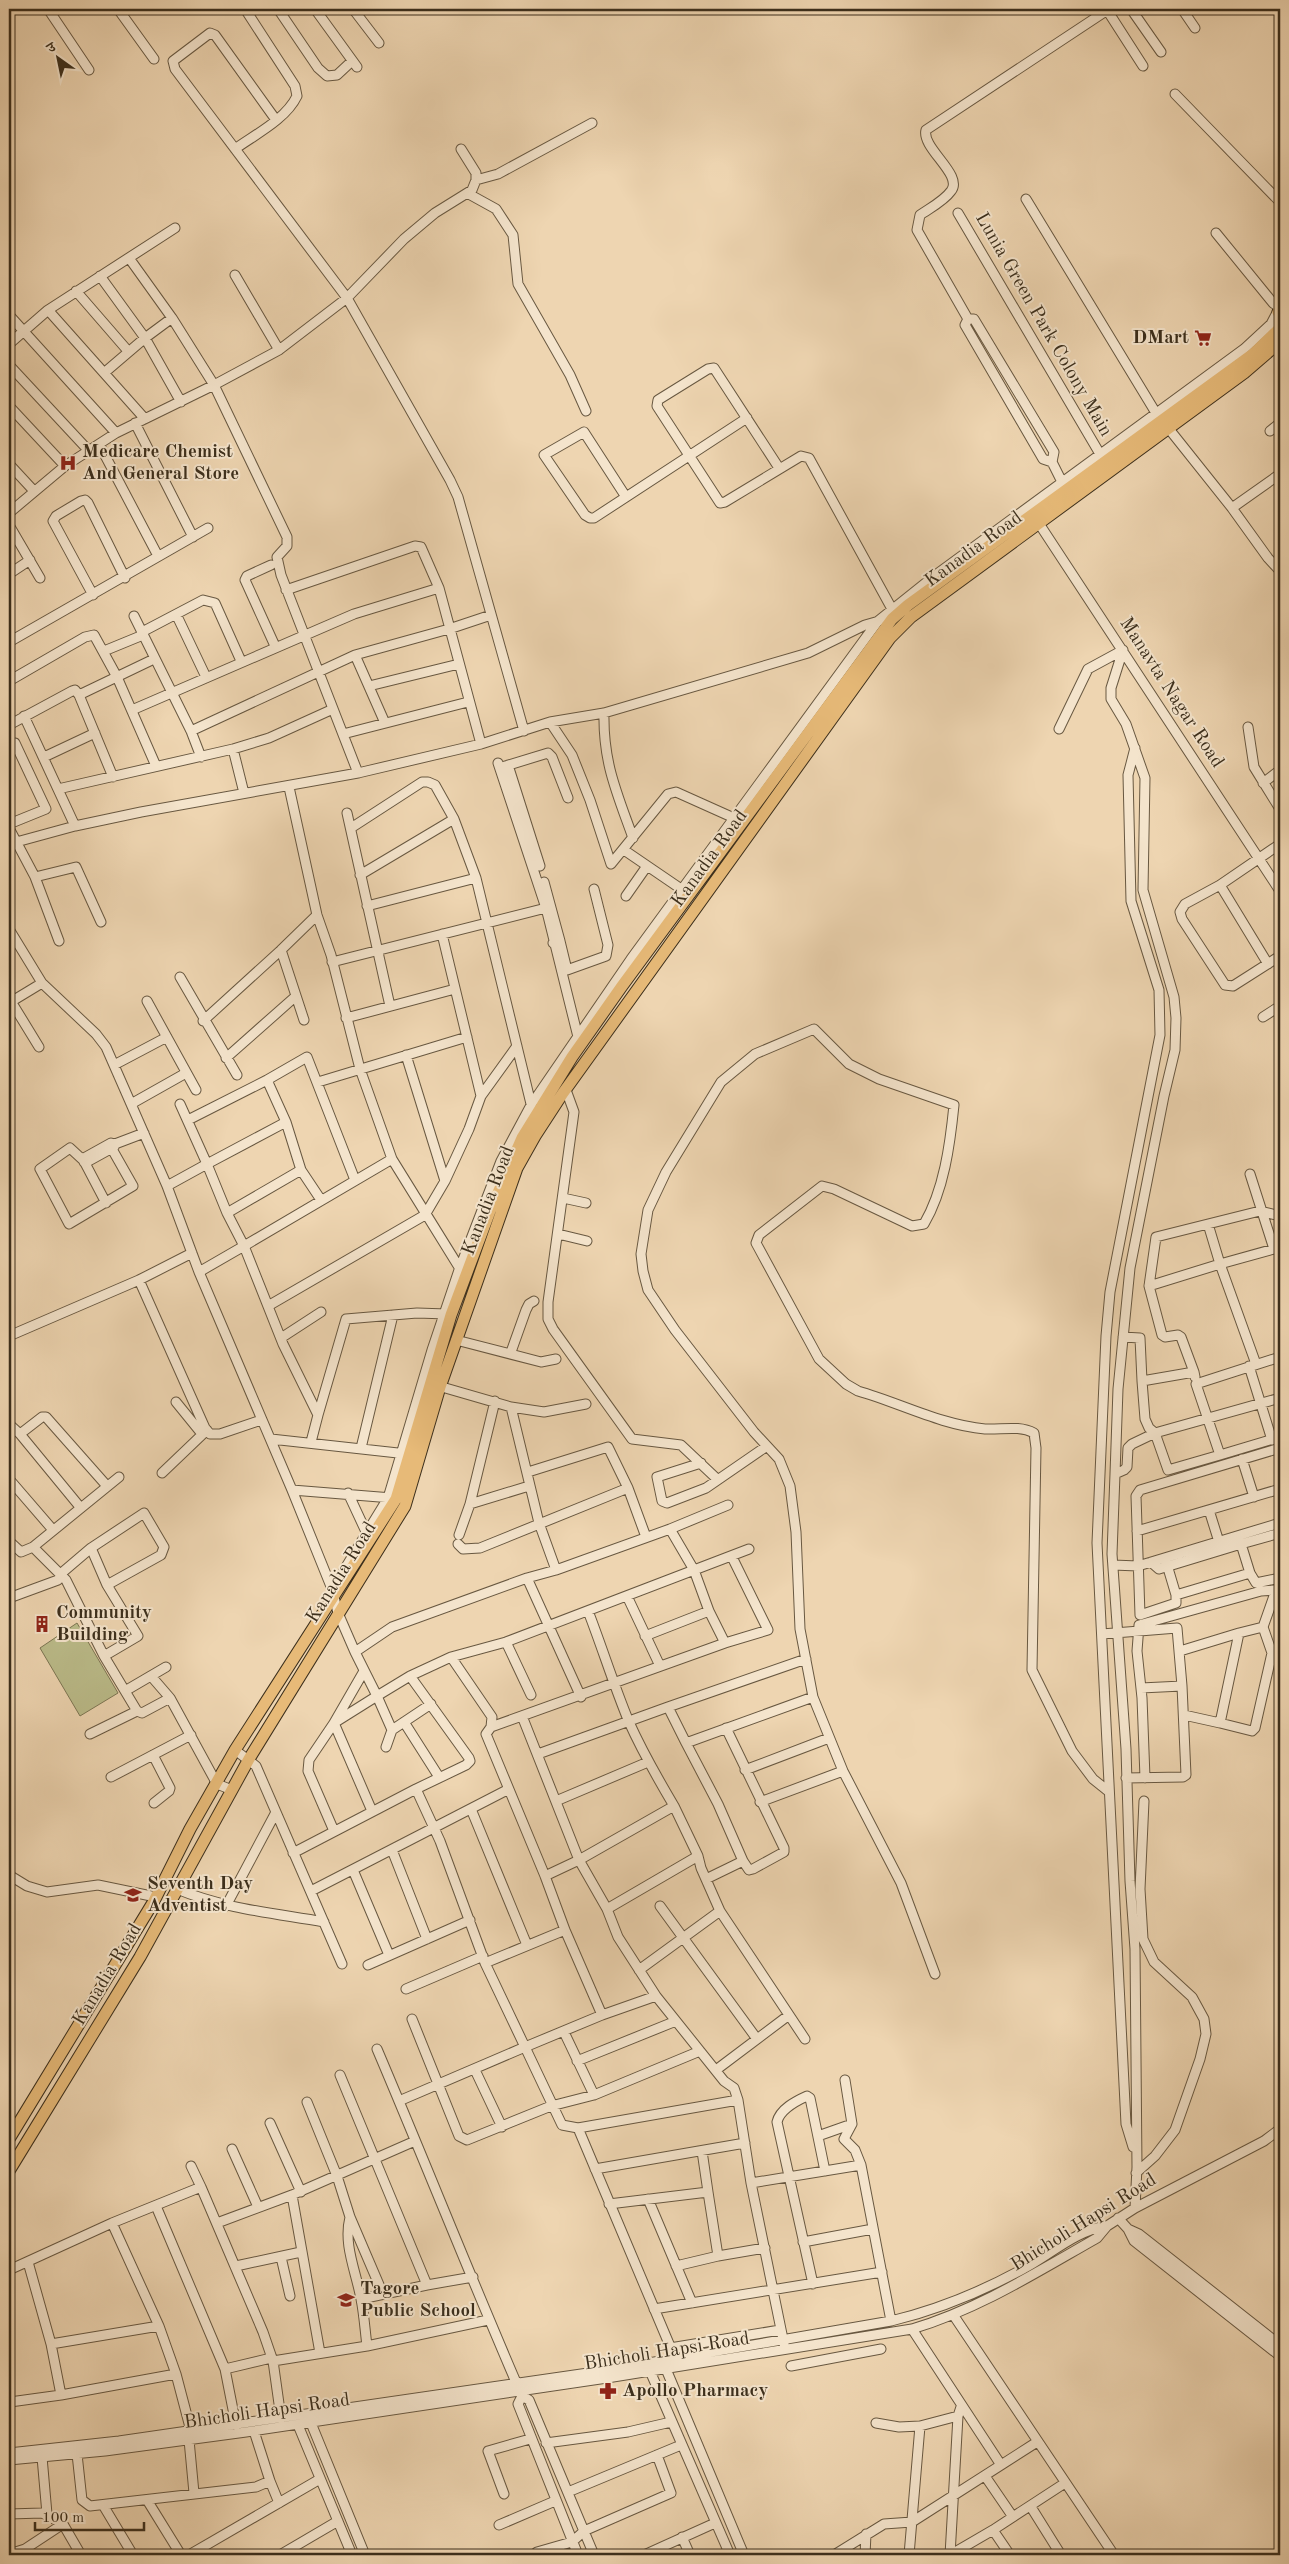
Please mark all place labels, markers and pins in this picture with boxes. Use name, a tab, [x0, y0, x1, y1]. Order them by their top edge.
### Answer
supermarket icon: DMart	[1193, 328, 1213, 348]
place label: DMart	[1132, 329, 1189, 348]
place label: Medicare Chemist And General Store	[82, 443, 239, 484]
hospital icon: Medicare Chemist And General Store	[58, 453, 78, 473]
place label: Community Building	[56, 1604, 152, 1645]
building icon: Community Building	[32, 1614, 52, 1634]
place label: Seventh Day Adventist	[147, 1875, 253, 1916]
school or university icon: Seventh Day Adventist	[123, 1885, 143, 1905]
place label: Tagore Public School	[360, 2280, 476, 2321]
school or university icon: Tagore Public School	[336, 2290, 356, 2310]
pharmacy icon: Apollo Pharmacy	[598, 2381, 618, 2401]
place label: Apollo Pharmacy	[622, 2382, 768, 2401]

